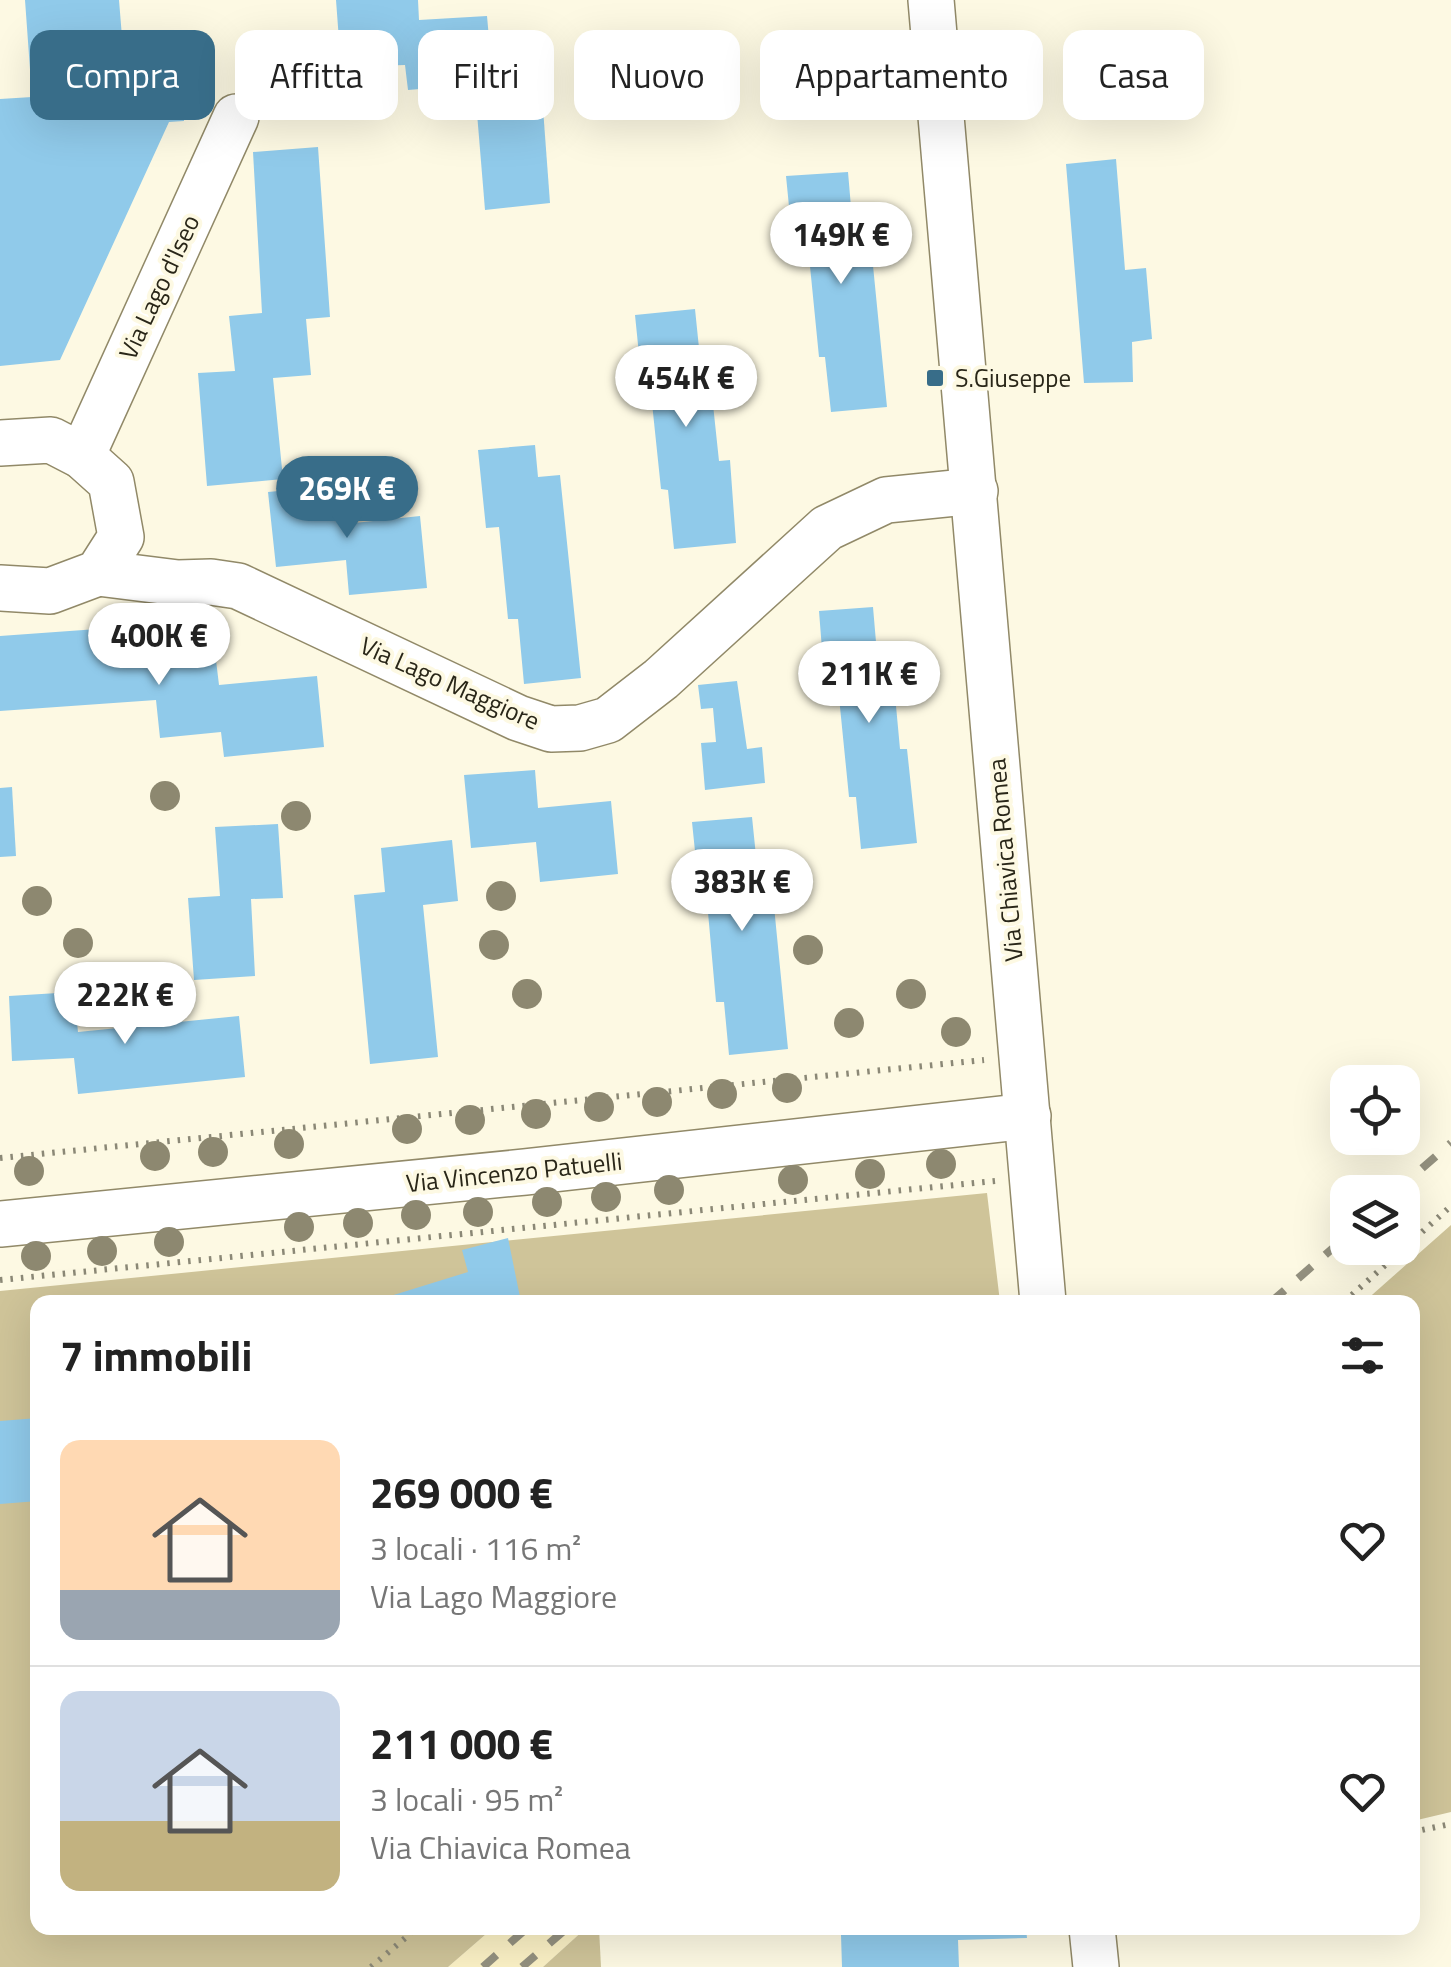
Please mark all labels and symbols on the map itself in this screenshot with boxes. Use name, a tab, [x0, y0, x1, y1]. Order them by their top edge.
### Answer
pin: 149K €	[760, 202, 922, 287]
street label: Via Lago d'Iseo	[109, 208, 209, 366]
pin: 454K €	[605, 345, 767, 430]
place label: S.Giuseppe	[955, 359, 1071, 397]
marker: S.Giuseppe	[924, 367, 946, 389]
pin: 269K €	[266, 456, 428, 541]
pin: 400K €	[78, 603, 240, 688]
street label: Via Lago Maggiore	[354, 626, 546, 740]
pin: 211K €	[788, 641, 950, 726]
street label: Via Chiavica Romea	[977, 756, 1033, 963]
pin: 383K €	[661, 849, 823, 934]
pin: 222K €	[44, 962, 206, 1047]
street label: Via Vincenzo Patuelli	[404, 1142, 624, 1202]

